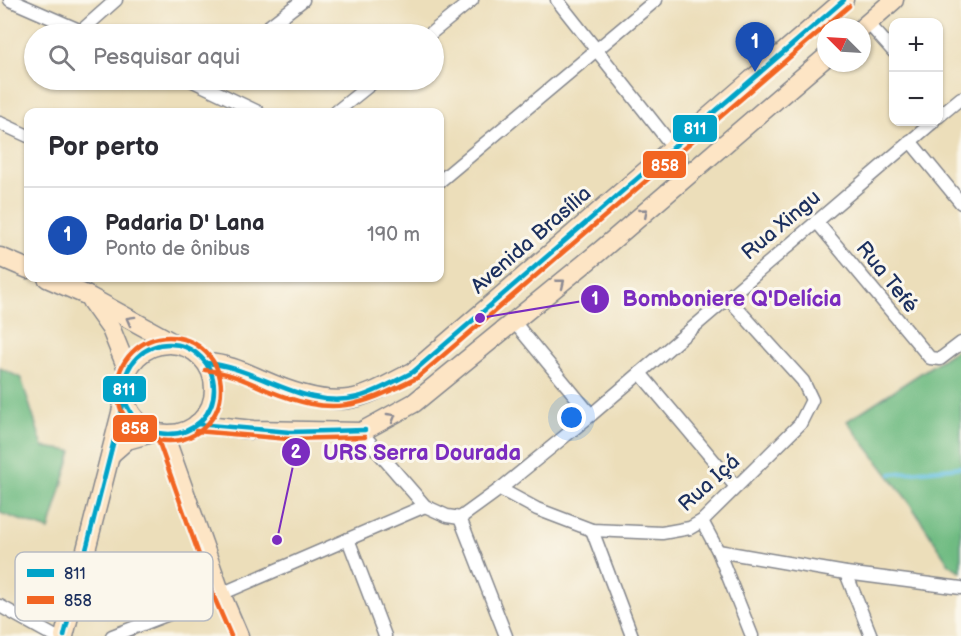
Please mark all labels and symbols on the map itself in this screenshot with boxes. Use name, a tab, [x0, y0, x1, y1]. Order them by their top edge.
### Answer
north arrow	[817, 18, 871, 72]
pin: 1	[736, 22, 774, 72]
line badge: 811	[672, 114, 718, 143]
text: 811	[683, 120, 707, 139]
line badge: 858	[642, 150, 687, 179]
text: 858	[651, 157, 679, 176]
street label: Avenida Brasília	[466, 181, 596, 299]
street label: Rua Xingu	[736, 185, 826, 265]
one-way arrow	[637, 208, 648, 219]
street label: Rua Tefé	[851, 236, 924, 318]
callout: Bomboniere Q'Delícia	[580, 279, 854, 319]
one-way arrow	[554, 280, 565, 291]
text: Bomboniere Q'Delícia	[622, 286, 842, 313]
text: 1	[591, 289, 599, 310]
one-way arrow	[126, 316, 137, 327]
line badge: 811	[102, 375, 147, 403]
text: 811	[112, 381, 136, 400]
your location	[557, 403, 586, 432]
one-way arrow	[385, 413, 396, 424]
line badge: 858	[112, 414, 158, 443]
text: 858	[121, 420, 149, 439]
callout: URS Serra Dourada	[281, 432, 533, 472]
text: URS Serra Dourada	[323, 440, 521, 467]
text: 2	[291, 442, 302, 463]
street label: Rua Içá	[673, 449, 745, 517]
legend	[15, 552, 213, 621]
text: 811	[64, 565, 86, 584]
text: 858	[64, 592, 92, 611]

